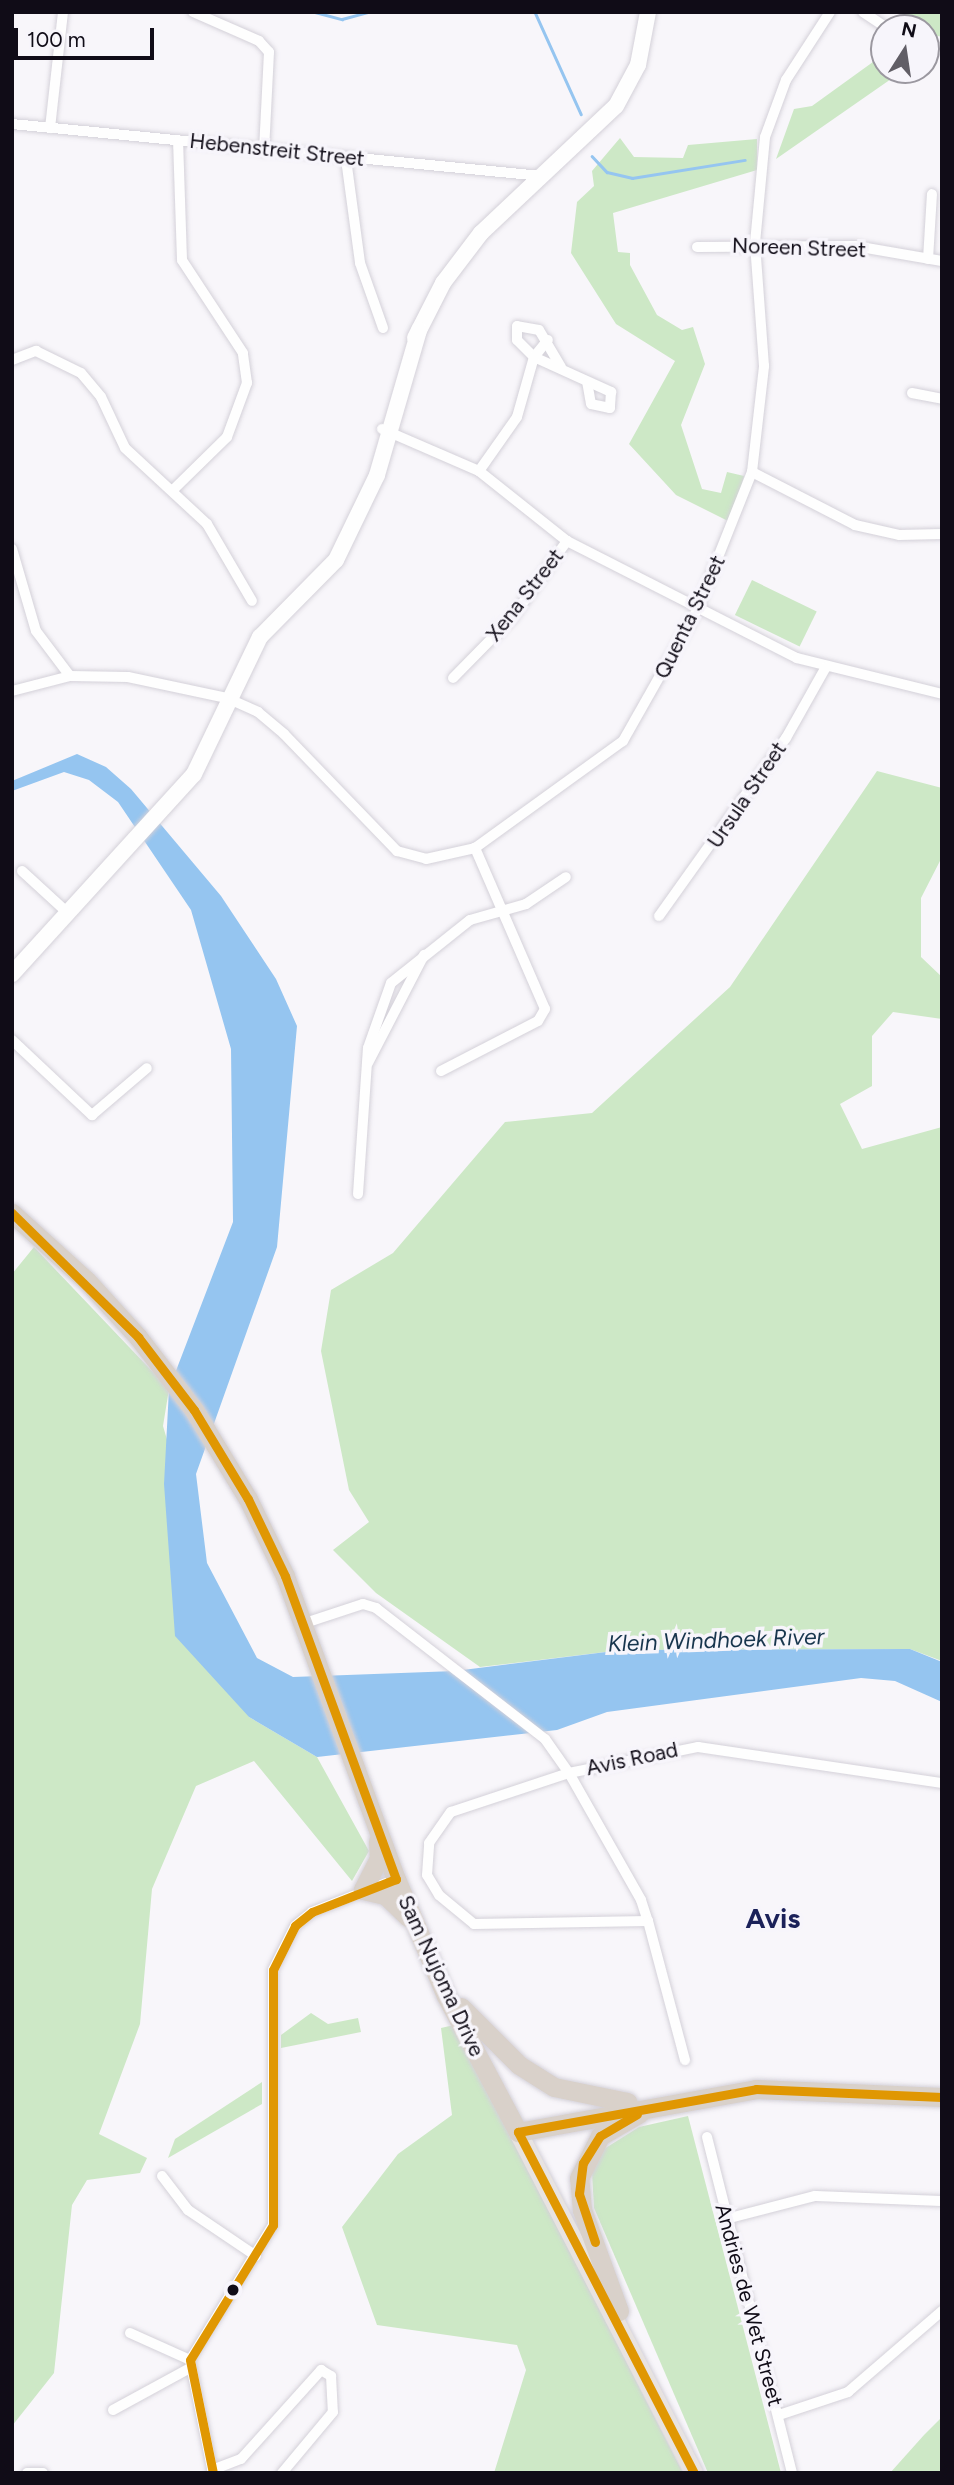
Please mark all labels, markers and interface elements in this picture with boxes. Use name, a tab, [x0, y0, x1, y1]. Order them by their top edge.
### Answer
scale bar	[18, 14, 158, 58]
north arrow	[870, 14, 940, 84]
text: N	[899, 17, 919, 43]
text: 100 m	[27, 27, 86, 52]
street label: Hebenstreit Street	[188, 128, 366, 172]
street label: Noreen Street	[732, 233, 866, 263]
street label: Xena Street	[481, 544, 569, 646]
street label: Quenta Street	[649, 551, 731, 683]
street label: Ursula Street	[702, 737, 792, 853]
water label: Klein Windhoek River	[607, 1622, 825, 1658]
street label: Avis Road	[584, 1737, 680, 1781]
street label: Sam Nujoma Drive	[393, 1891, 489, 2061]
district label: Avis	[746, 1901, 800, 1935]
street label: Andries de Wet Street	[710, 2201, 788, 2409]
unlabelled marker	[226, 2283, 240, 2297]

